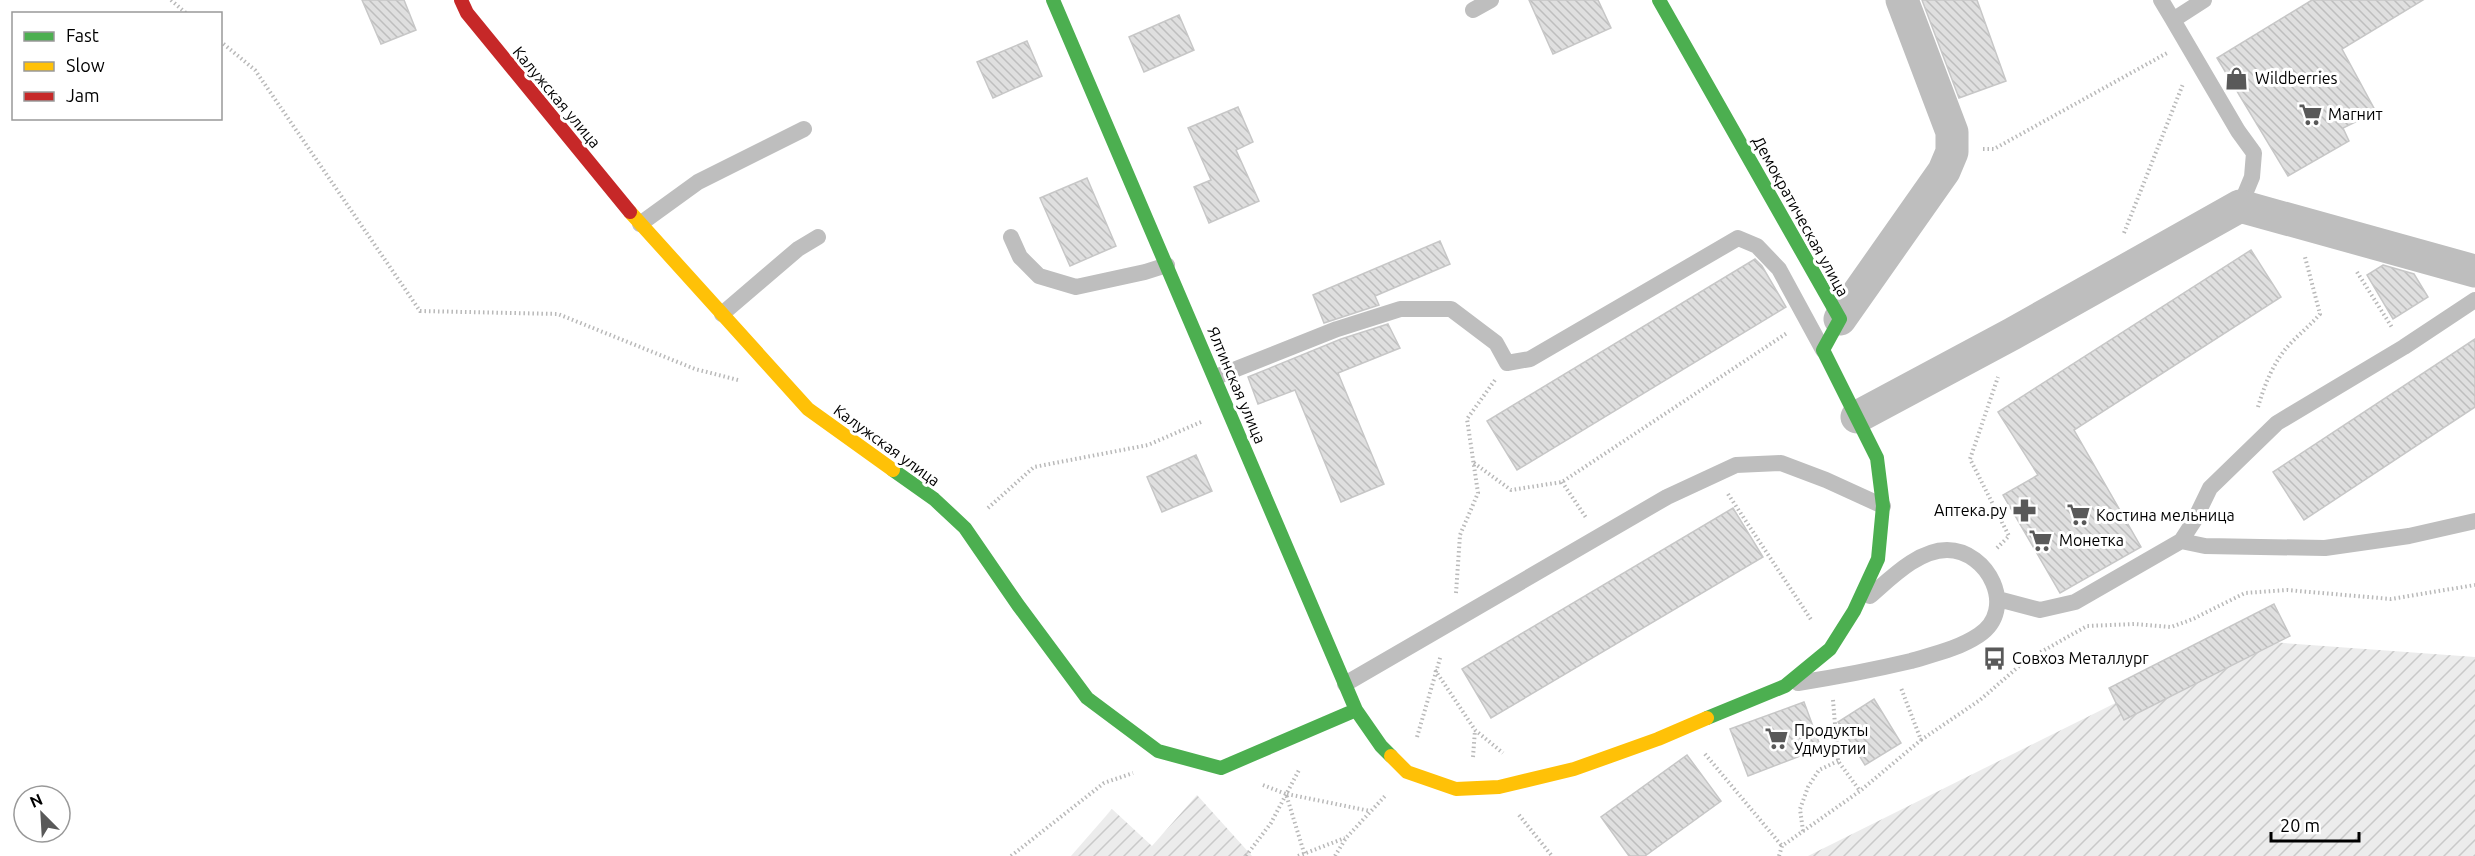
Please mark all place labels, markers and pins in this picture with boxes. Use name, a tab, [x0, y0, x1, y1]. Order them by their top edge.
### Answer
shop icon: Wildberries	[2224, 65, 2250, 91]
place label: Wildberries	[2255, 69, 2338, 87]
supermarket icon: Магнит	[2297, 101, 2323, 127]
place label: Магнит	[2328, 105, 2383, 123]
pharmacy icon: Аптека.ру	[2012, 497, 2038, 523]
place label: Аптека.ру	[1934, 501, 2007, 519]
supermarket icon: Костина мельница	[2065, 502, 2091, 528]
place label: Костина мельница	[2096, 506, 2235, 524]
supermarket icon: Монетка	[2028, 527, 2054, 553]
place label: Монетка	[2059, 531, 2124, 549]
bus stop icon: Совхоз Металлург	[1981, 645, 2007, 671]
place label: Совхоз Металлург	[2012, 649, 2149, 667]
place label: Продукты Удмуртии	[1794, 721, 1869, 757]
supermarket icon: Продукты Удмуртии	[1763, 726, 1789, 752]

